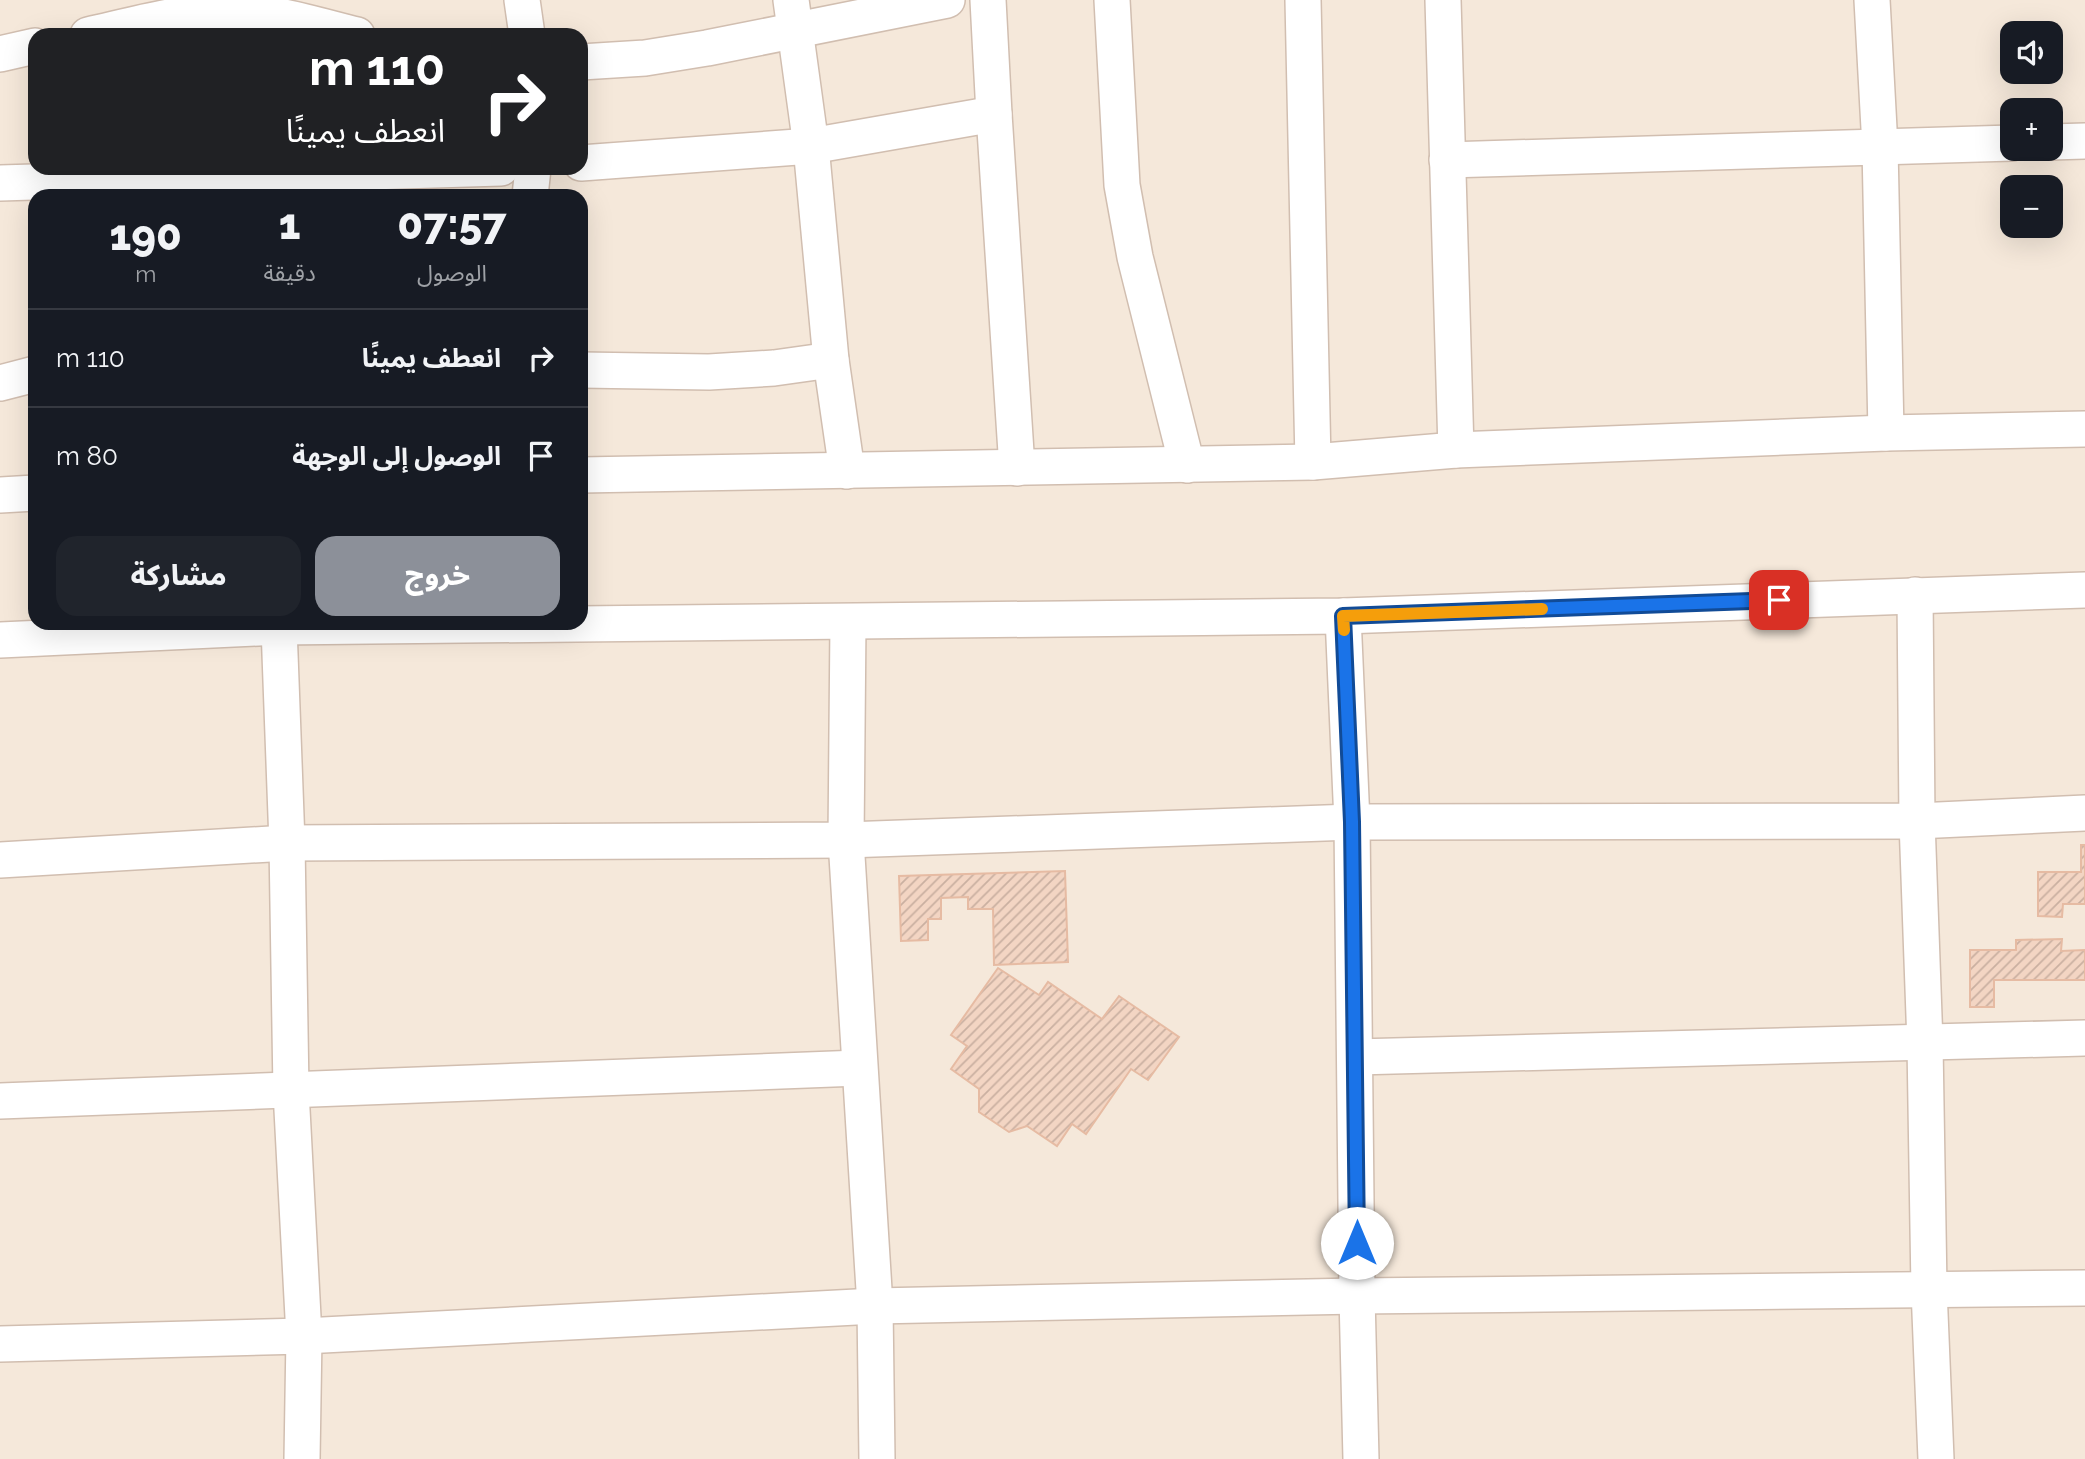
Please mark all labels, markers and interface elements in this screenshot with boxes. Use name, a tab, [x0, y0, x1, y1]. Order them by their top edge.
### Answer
map controls	[2000, 21, 2063, 238]
button: sound	[2000, 21, 2063, 84]
text: 110 m	[309, 39, 445, 96]
icon: right	[469, 56, 560, 147]
button: +	[2000, 98, 2063, 161]
text: انعطف يمينًا	[286, 112, 445, 149]
button: −	[2000, 175, 2063, 238]
text: 1	[279, 200, 300, 249]
text: 07:57	[397, 200, 506, 249]
text: 190	[110, 211, 182, 260]
text: دقيقة	[263, 259, 316, 286]
text: الوصول	[417, 259, 487, 286]
text: m	[135, 260, 156, 287]
icon: right	[522, 339, 560, 377]
text: 110 m	[56, 343, 125, 373]
text: انعطف يمينًا	[362, 343, 501, 373]
icon: arrive	[522, 437, 560, 475]
text: 80 m	[56, 441, 118, 471]
text: الوصول إلى الوجهة	[292, 441, 501, 471]
button: مشاركة	[56, 536, 301, 616]
button: خروج	[315, 536, 560, 616]
pin	[1749, 570, 1809, 630]
icon: arrive	[1760, 581, 1798, 619]
position arrow	[1320, 1206, 1394, 1280]

